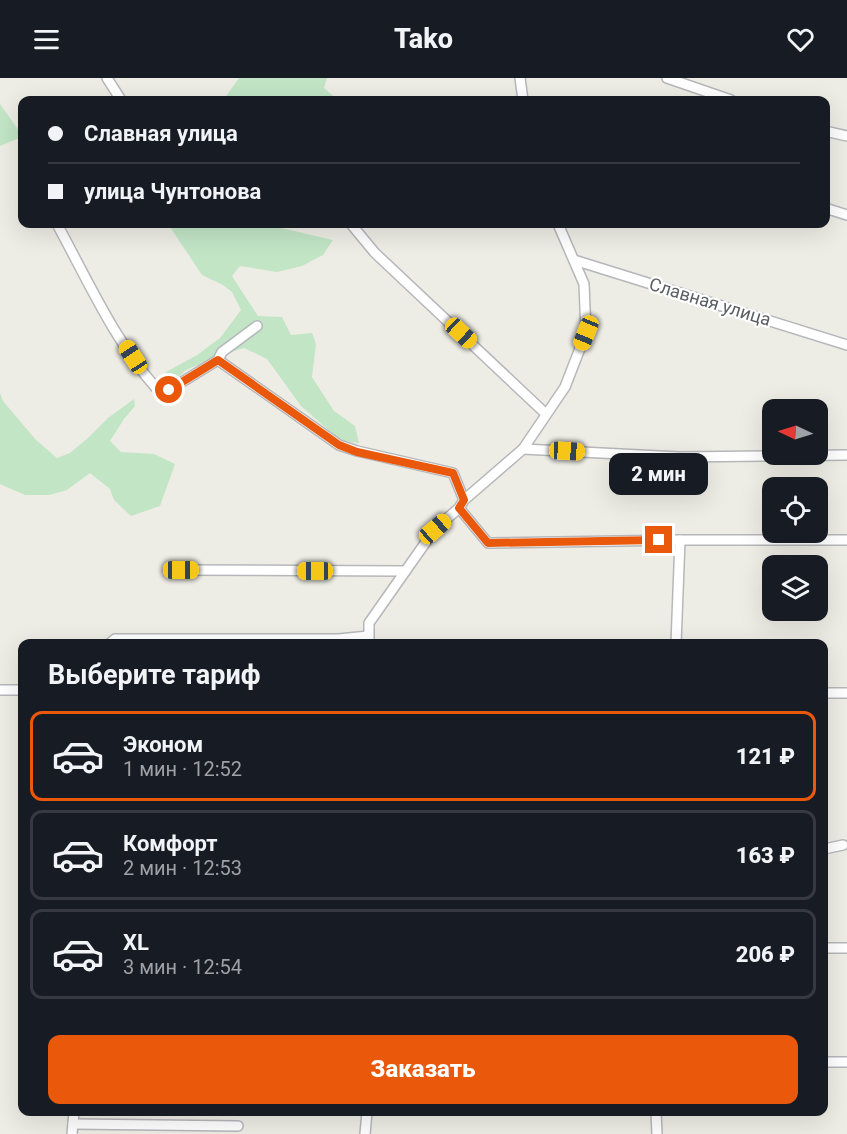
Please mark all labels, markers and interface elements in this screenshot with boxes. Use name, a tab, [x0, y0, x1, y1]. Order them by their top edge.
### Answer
icon: menu	[30, 23, 63, 56]
text: Tako	[394, 23, 453, 55]
icon: heart	[784, 23, 817, 56]
text: Славная улица	[84, 121, 238, 146]
text: улица Чунтонова	[84, 179, 261, 204]
street label: Славная улица	[647, 273, 774, 330]
car	[571, 313, 601, 353]
car	[442, 314, 480, 352]
car	[116, 337, 150, 377]
route start	[155, 376, 182, 403]
north arrow	[762, 399, 828, 465]
map controls	[762, 399, 828, 621]
car	[549, 441, 585, 461]
callout: 2 мин	[610, 453, 708, 495]
text: 2 мин	[631, 462, 686, 486]
button: locate	[762, 477, 828, 543]
car	[416, 510, 454, 548]
route end	[645, 526, 672, 553]
button: layers	[762, 555, 828, 621]
car	[163, 561, 199, 579]
car	[297, 562, 333, 580]
text: Выберите тариф	[48, 659, 260, 691]
icon: car	[51, 729, 105, 783]
text: Эконом	[123, 732, 203, 757]
text: 121 ₽	[736, 744, 795, 769]
text: 1 мин · 12:52	[123, 757, 242, 781]
icon: car	[51, 828, 105, 882]
text: Комфорт	[123, 831, 218, 856]
text: 163 ₽	[736, 843, 795, 868]
text: 2 мин · 12:53	[123, 856, 242, 880]
icon: car	[51, 927, 105, 981]
text: XL	[123, 930, 149, 955]
text: 206 ₽	[736, 942, 795, 967]
text: 3 мин · 12:54	[123, 955, 242, 979]
button: Заказать	[48, 1035, 798, 1104]

